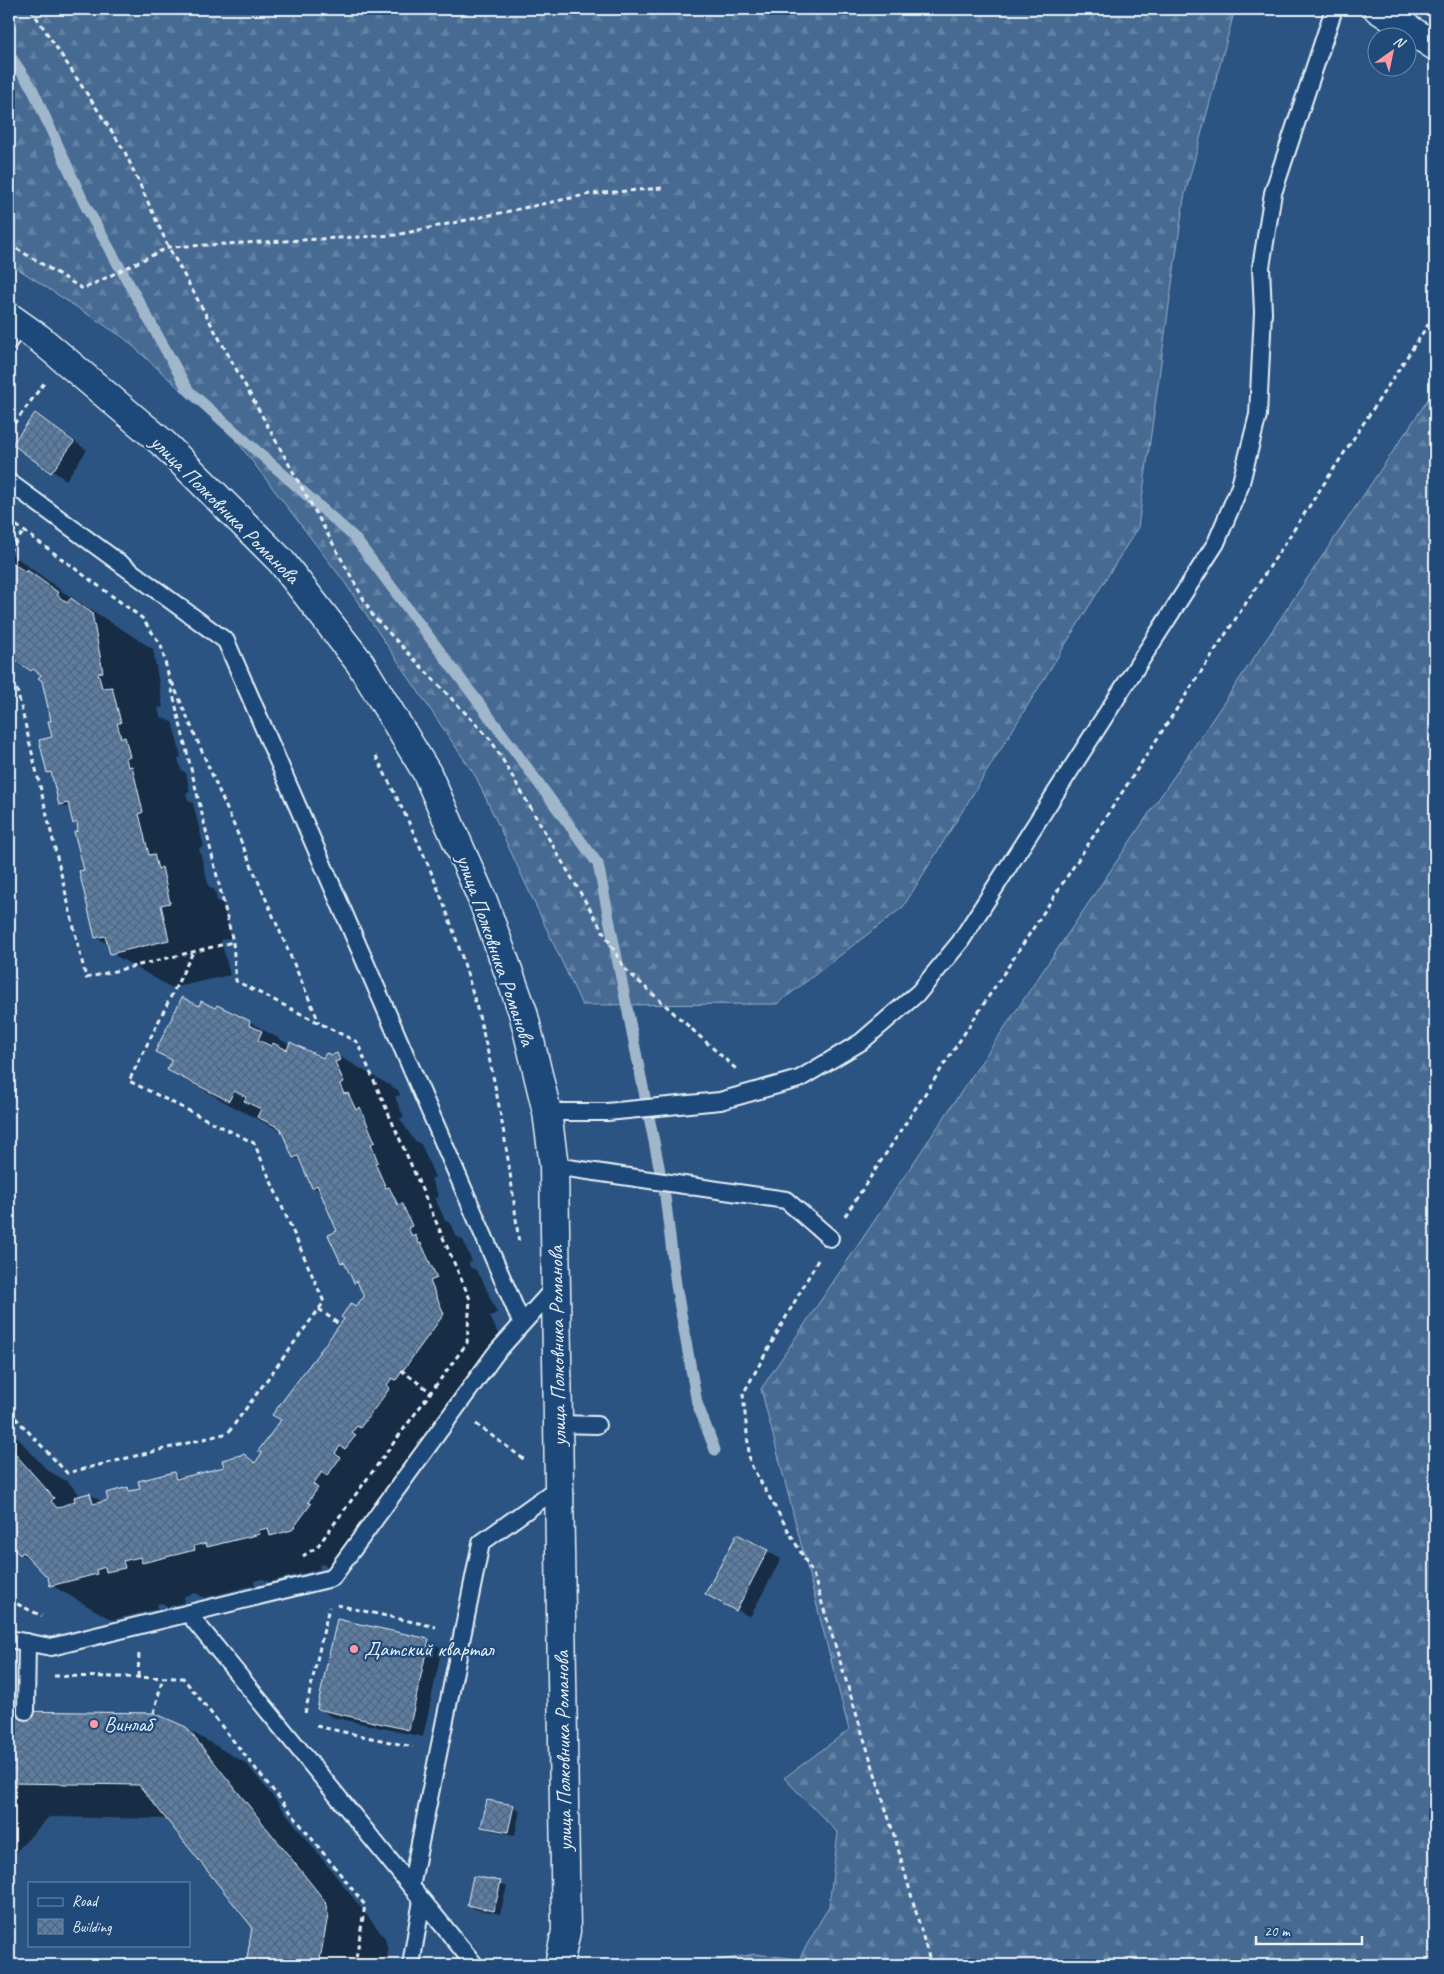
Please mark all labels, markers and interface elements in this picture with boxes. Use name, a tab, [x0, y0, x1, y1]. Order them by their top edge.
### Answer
north arrow	[1366, 28, 1416, 78]
text: N	[1391, 32, 1409, 52]
street label: улица Полковника Романова	[144, 428, 306, 590]
street label: улица Полковника Романова	[450, 849, 541, 1050]
street label: улица Полковника Романова	[542, 1244, 572, 1448]
place label: Датский квартал	[364, 1636, 495, 1662]
marker: Датский квартал	[348, 1643, 360, 1655]
street label: улица Полковника Романова	[548, 1649, 578, 1853]
place label: Винлаб	[104, 1711, 157, 1737]
marker: Винлаб	[88, 1718, 100, 1730]
legend	[28, 1882, 190, 1946]
text: Road	[72, 1892, 99, 1911]
scale bar	[1256, 1914, 1363, 1946]
text: Building	[72, 1918, 112, 1937]
text: 20 m	[1264, 1922, 1291, 1941]

